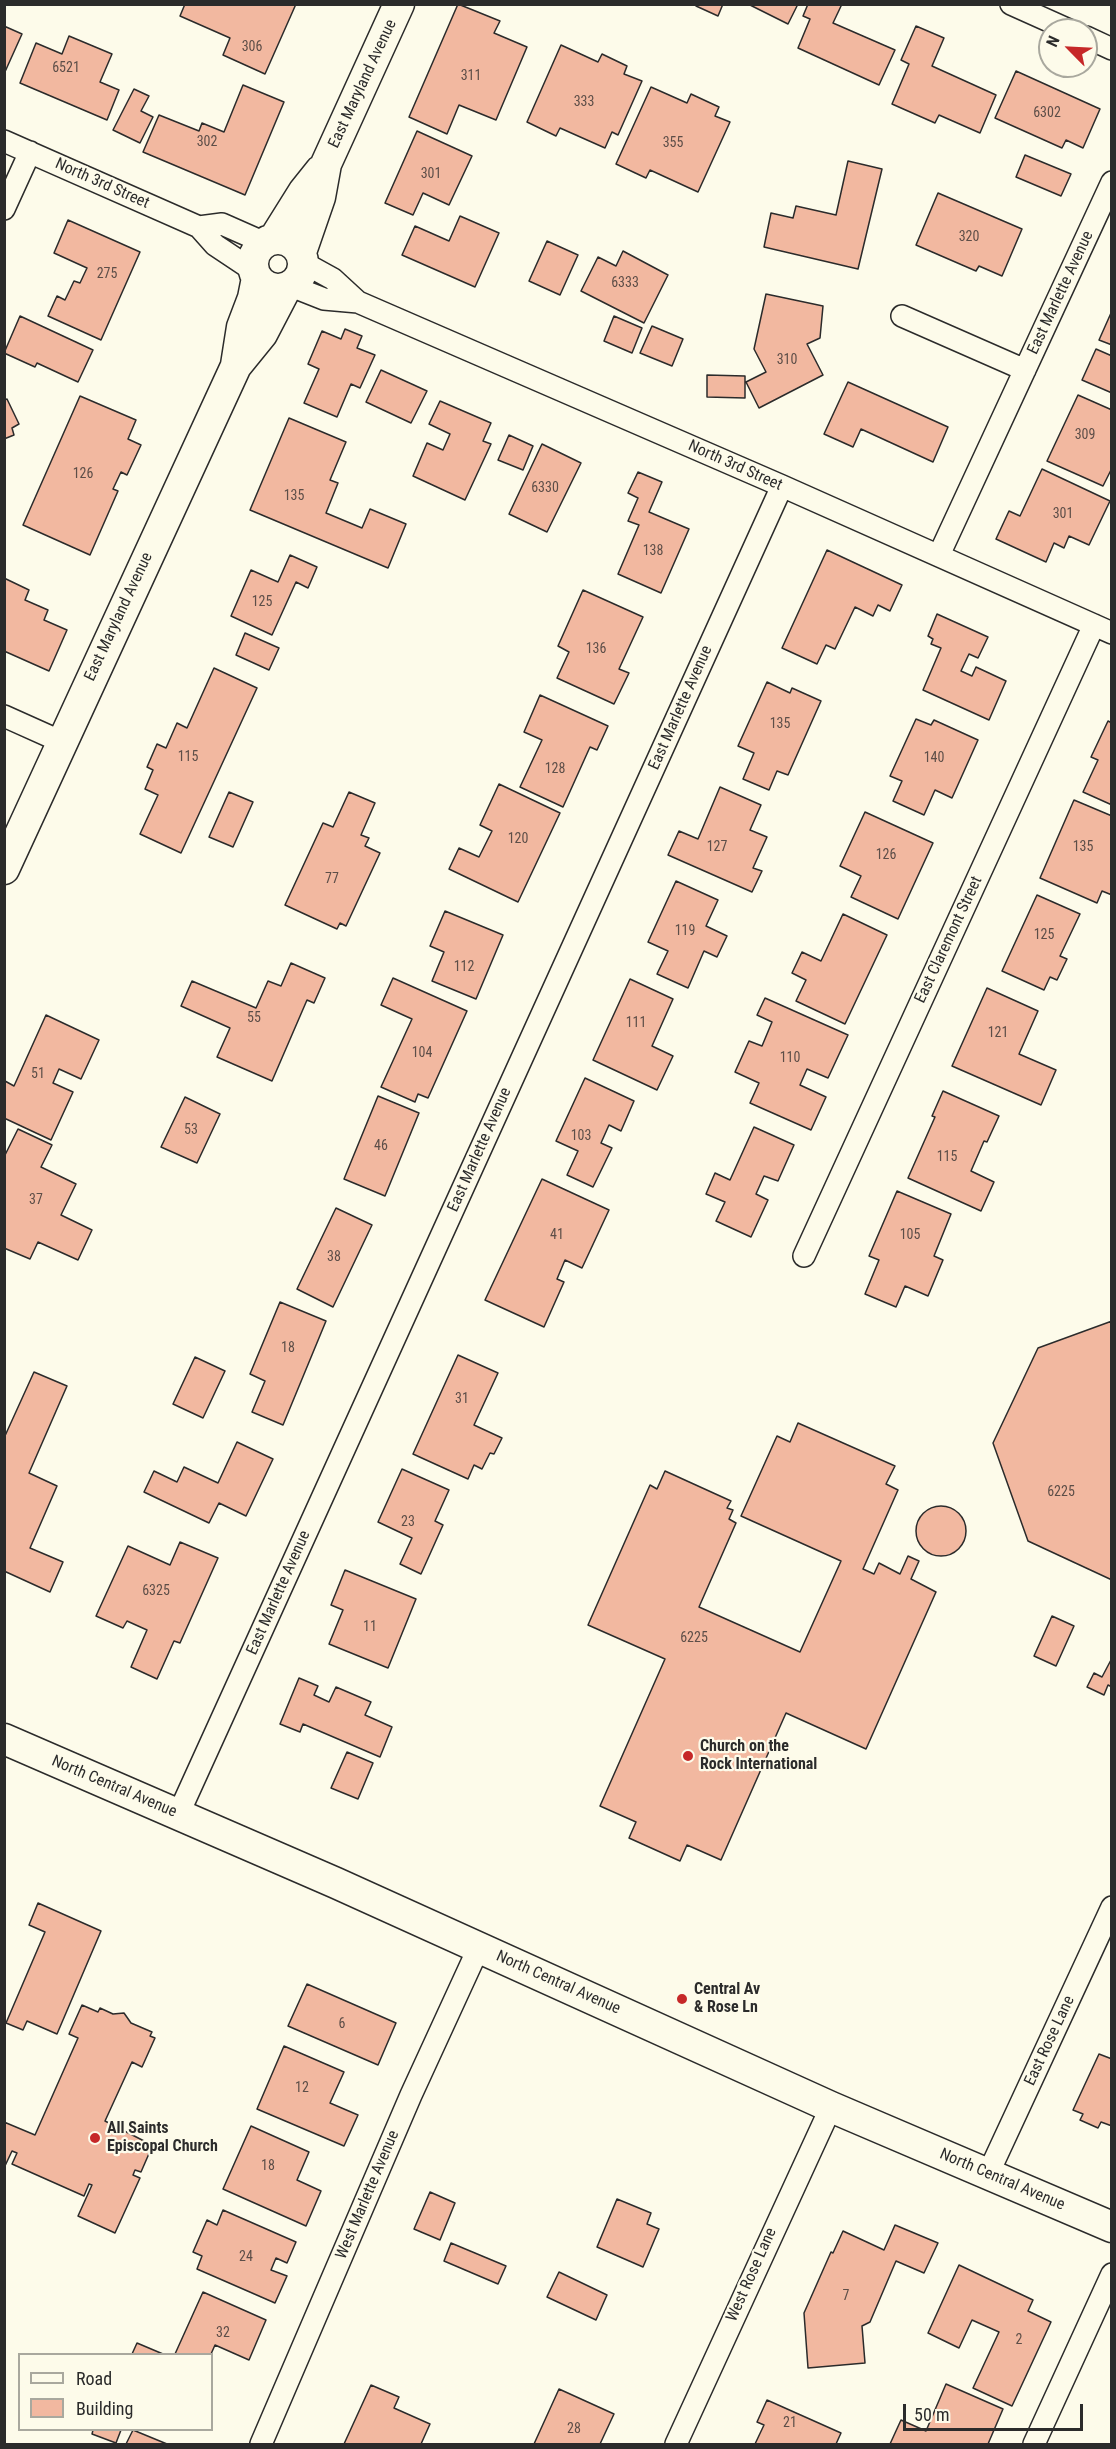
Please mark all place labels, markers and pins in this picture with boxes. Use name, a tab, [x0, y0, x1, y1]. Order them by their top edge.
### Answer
place label: Church on the Rock International	[700, 1737, 817, 1775]
marker: Church on the Rock International	[681, 1749, 695, 1763]
place label: Central Av & Rose Ln	[694, 1980, 760, 2018]
marker: Central Av & Rose Ln	[675, 1992, 689, 2006]
place label: All Saints Episcopal Church	[107, 2119, 218, 2157]
marker: All Saints Episcopal Church	[88, 2131, 102, 2145]

